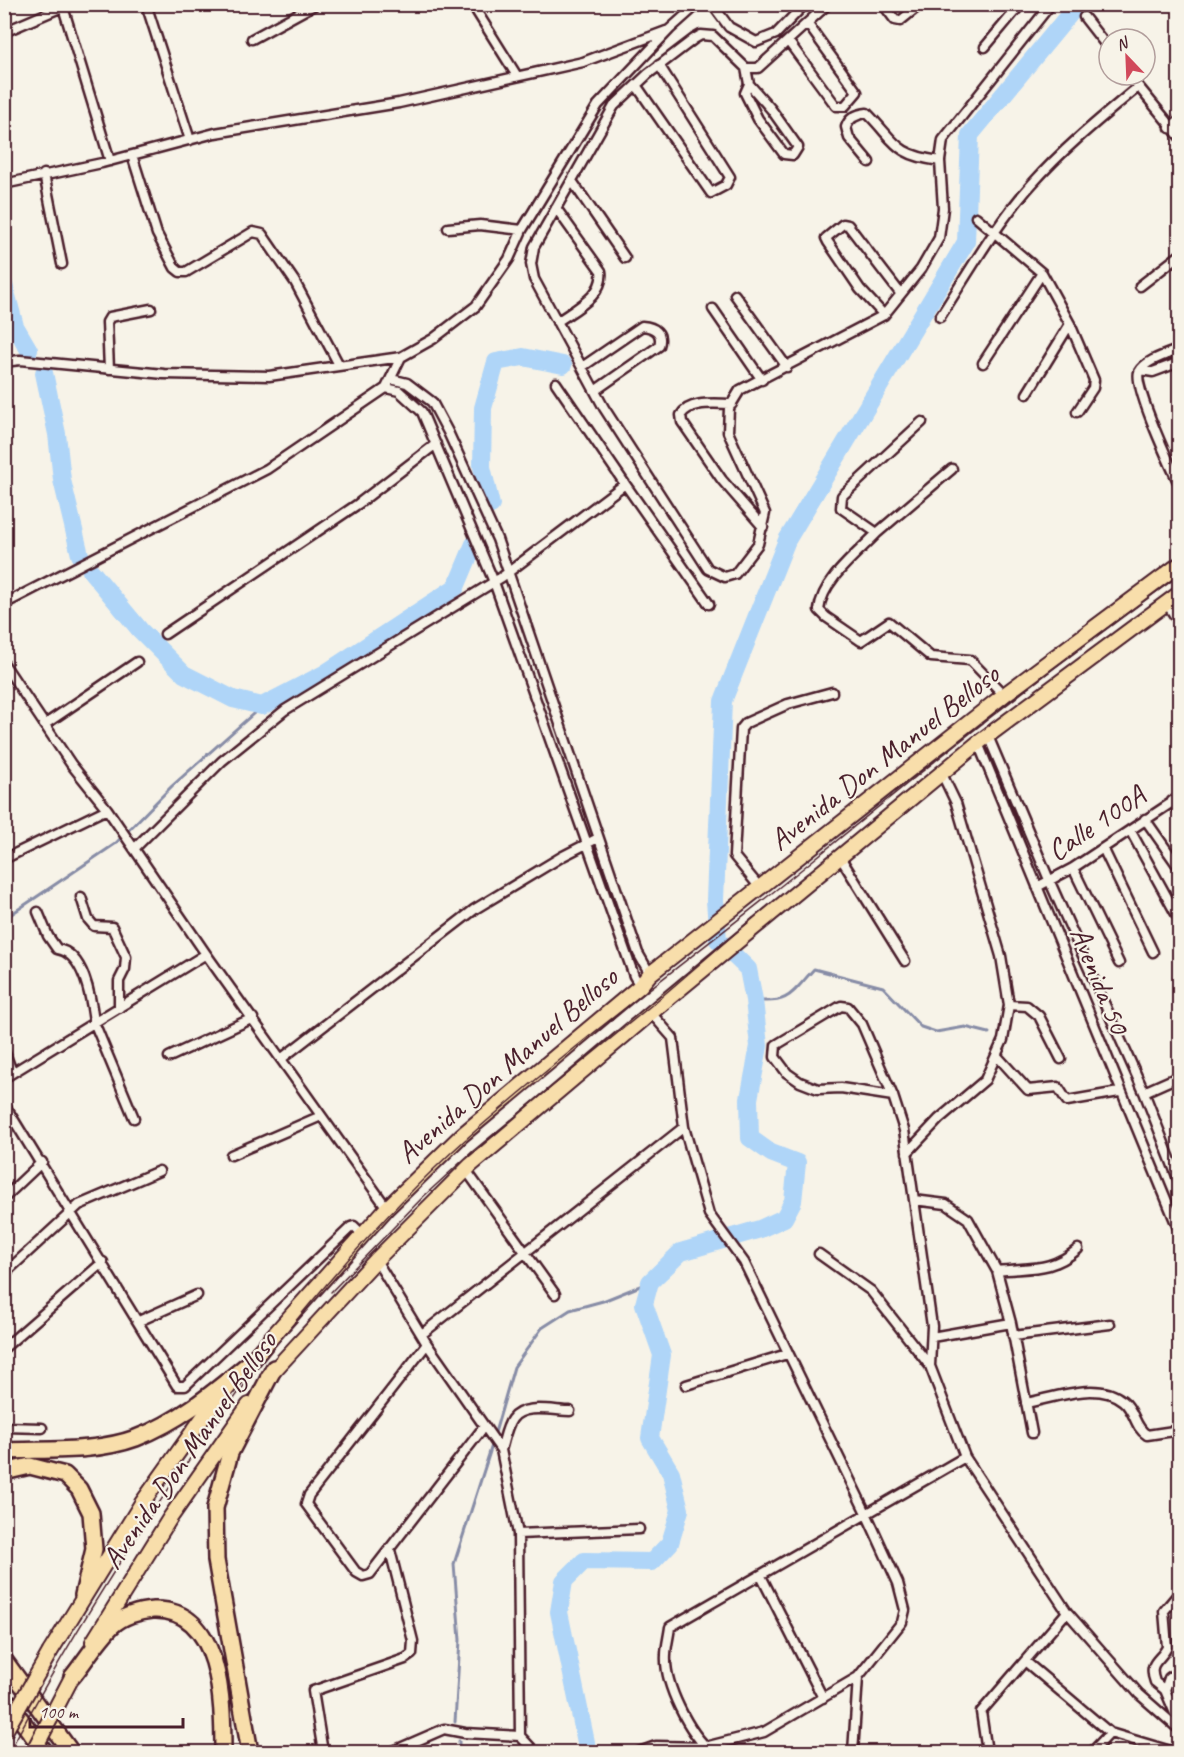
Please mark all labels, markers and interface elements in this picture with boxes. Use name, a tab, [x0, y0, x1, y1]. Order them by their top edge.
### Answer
north arrow	[1097, 27, 1157, 87]
text: N	[1113, 32, 1133, 55]
street label: Avenida Don Manuel Belloso	[761, 655, 1008, 859]
street label: Calle 100A	[1040, 775, 1154, 870]
street label: Avenida 50	[1061, 921, 1140, 1041]
street label: Avenida Don Manuel Belloso	[388, 957, 627, 1172]
street label: Avenida Don Manuel Belloso	[93, 1323, 286, 1576]
scale bar	[30, 1691, 183, 1729]
text: 100 m	[39, 1701, 80, 1723]

